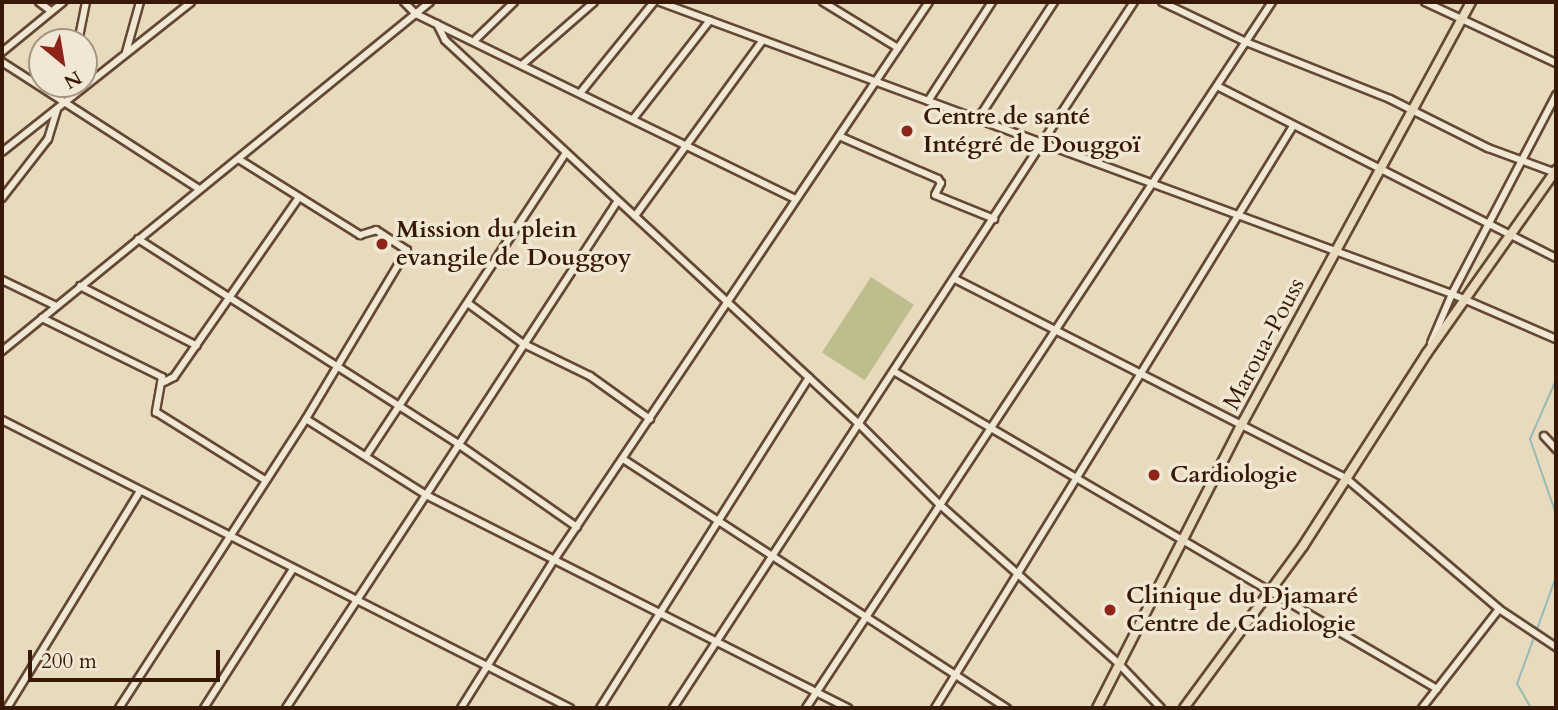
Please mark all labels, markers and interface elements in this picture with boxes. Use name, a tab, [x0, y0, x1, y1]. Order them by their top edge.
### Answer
north arrow	[28, 28, 98, 98]
text: N	[59, 64, 86, 95]
place label: Centre de santé Intégré de Douggoï	[923, 103, 1140, 159]
marker: Centre de santé Intégré de Douggoï	[897, 121, 917, 141]
place label: Mission du plein evangile de Douggoy	[396, 216, 631, 272]
marker: Mission du plein evangile de Douggoy	[374, 236, 390, 252]
street label: Maroua-Pouss	[1217, 273, 1311, 415]
place label: Cardiologie	[1170, 461, 1298, 489]
marker: Cardiologie	[1144, 465, 1164, 485]
place label: Clinique du Djamaré Centre de Cadiologie	[1126, 582, 1358, 638]
marker: Clinique du Djamaré Centre de Cadiologie	[1100, 600, 1120, 620]
scale bar	[32, 636, 224, 680]
text: 200 m	[41, 647, 97, 676]

